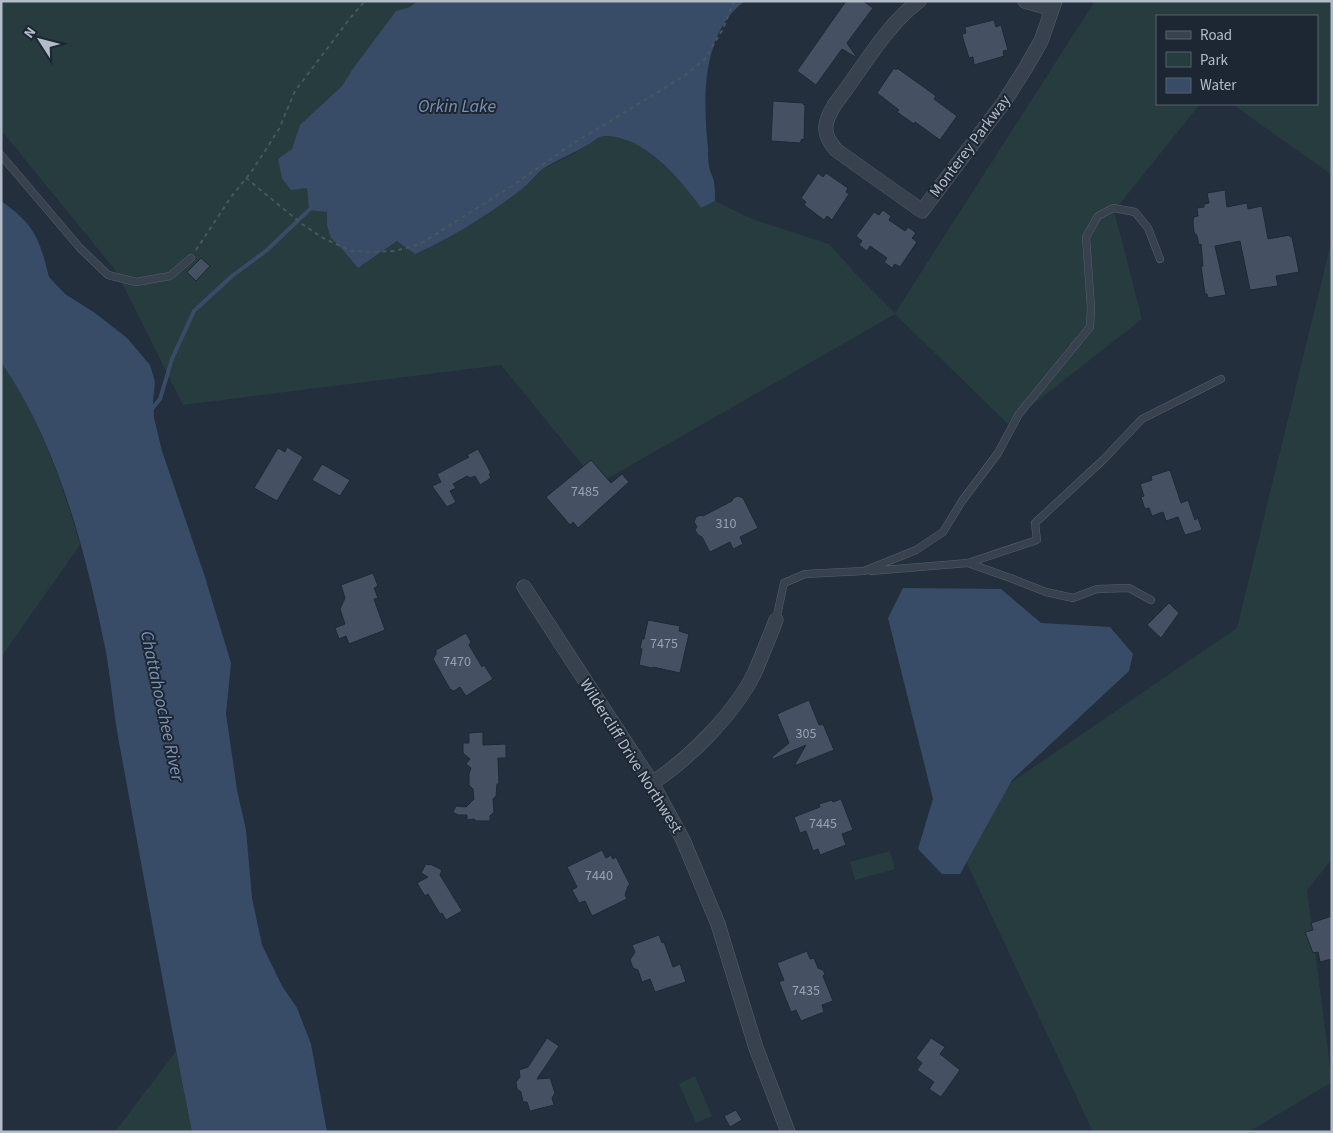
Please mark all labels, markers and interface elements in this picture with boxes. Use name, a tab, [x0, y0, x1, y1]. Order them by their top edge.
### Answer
north arrow	[15, 15, 65, 65]
legend	[1156, 15, 1318, 105]
text: N	[19, 23, 41, 43]
text: Road	[1200, 25, 1232, 46]
text: Park	[1200, 50, 1229, 71]
text: Water	[1200, 75, 1237, 96]
street label: Monterey Parkway	[924, 90, 1016, 202]
water label: Orkin Lake	[418, 94, 496, 119]
house number: 7485	[571, 482, 599, 502]
house number: 310	[716, 514, 736, 534]
water label: Chattahoochee River	[134, 628, 190, 784]
house number: 7475	[650, 634, 678, 654]
house number: 7470	[443, 652, 471, 672]
street label: Wildercliff Drive Northwest	[574, 675, 688, 838]
house number: 305	[796, 724, 816, 744]
house number: 7445	[809, 814, 837, 834]
house number: 7440	[585, 866, 613, 886]
house number: 7435	[792, 981, 820, 1001]

